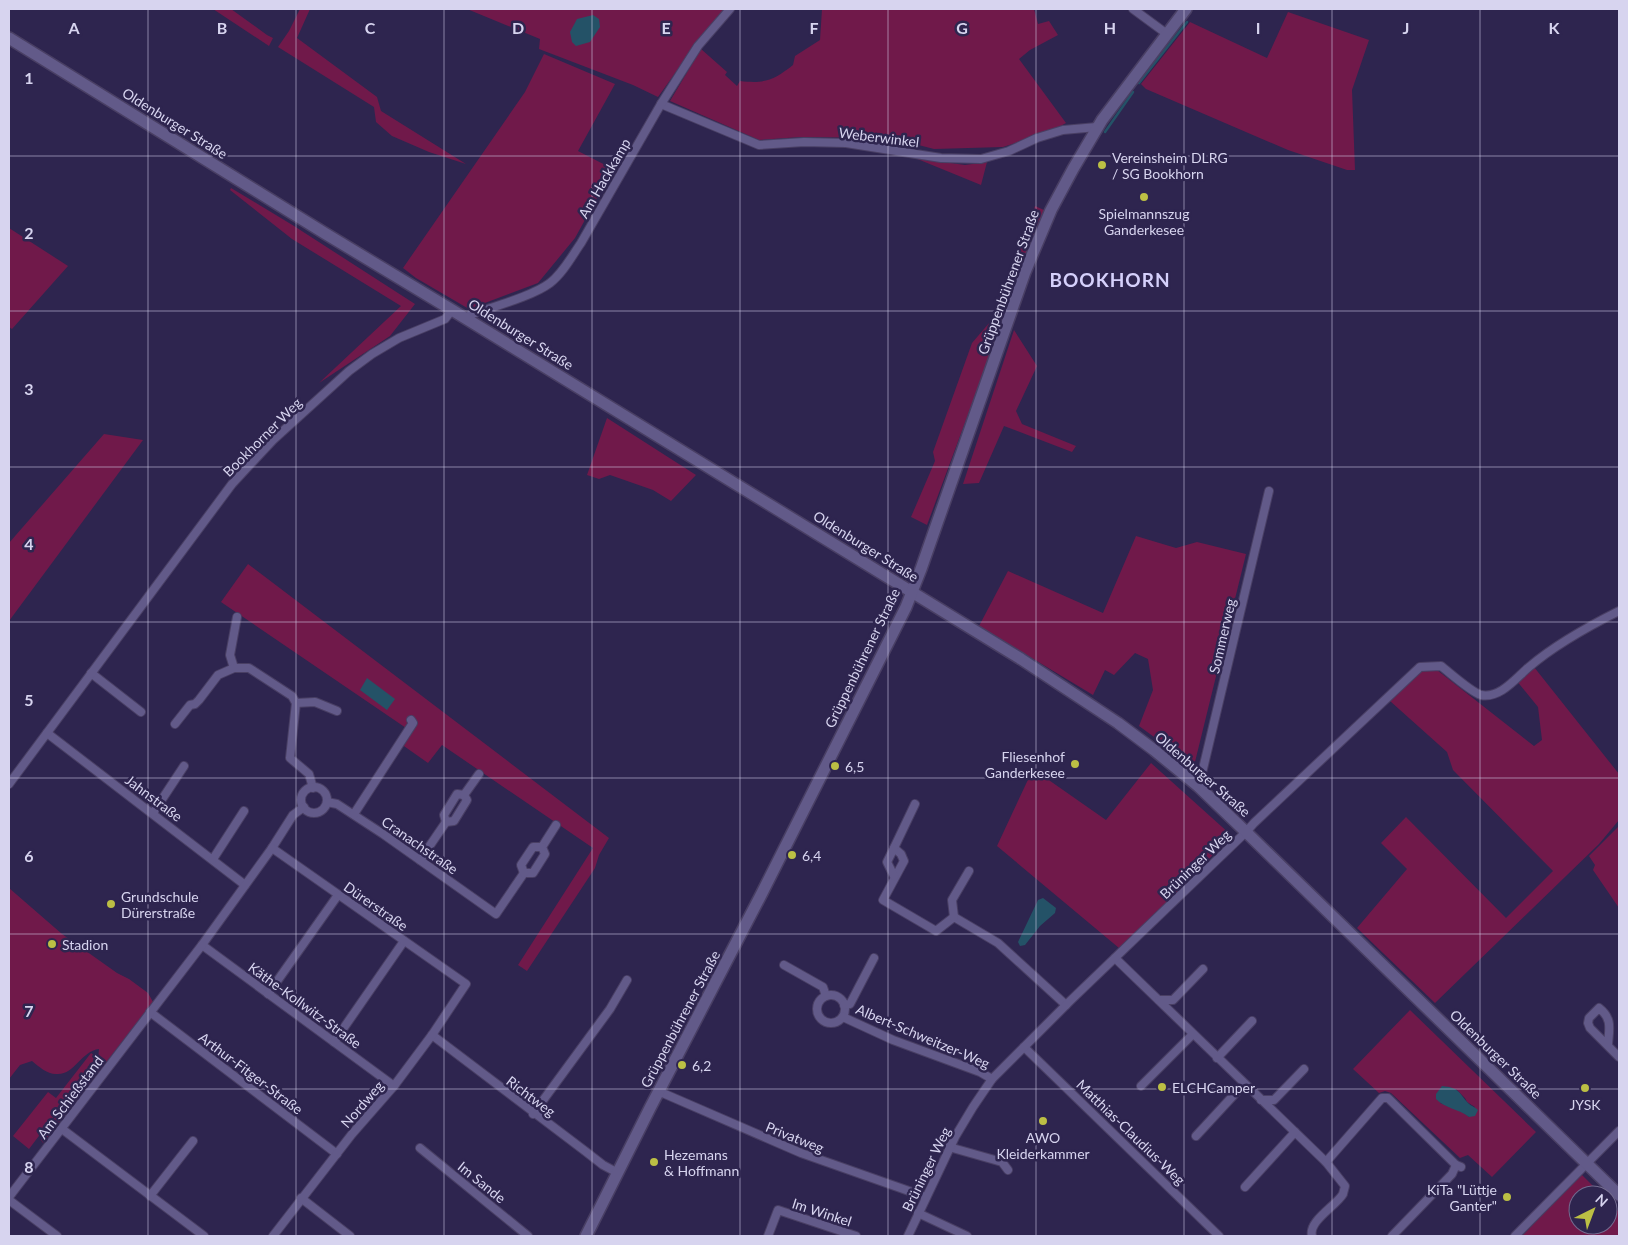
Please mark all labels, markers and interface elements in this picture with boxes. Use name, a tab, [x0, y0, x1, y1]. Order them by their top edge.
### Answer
text: A	[67, 18, 80, 37]
text: B	[217, 18, 227, 37]
text: C	[365, 18, 376, 37]
text: D	[512, 18, 524, 37]
text: E	[661, 18, 671, 37]
text: F	[809, 18, 819, 37]
text: G	[956, 18, 968, 37]
text: H	[1104, 18, 1116, 37]
text: I	[1256, 18, 1260, 37]
text: J	[1403, 18, 1409, 37]
text: K	[1549, 18, 1561, 37]
text: 1	[24, 68, 34, 87]
street label: Oldenburger Straße	[119, 84, 231, 162]
street label: Weberwinkel	[838, 124, 920, 150]
street label: Am Hackkamp	[574, 135, 634, 221]
place label: Vereinsheim DLRG / SG Bookhorn	[1112, 149, 1228, 182]
marker: Vereinsheim DLRG / SG Bookhorn	[1096, 159, 1108, 171]
marker: Spielmannszug Ganderkesee	[1138, 191, 1150, 203]
place label: Spielmannszug Ganderkesee	[1099, 205, 1189, 238]
street label: Grüppenbührener Straße	[974, 207, 1042, 357]
text: 2	[24, 223, 34, 242]
district label: BOOKHORN	[1049, 268, 1171, 291]
street label: Oldenburger Straße	[465, 295, 577, 373]
text: 3	[24, 379, 34, 398]
street label: Bookhorner Weg	[219, 394, 305, 480]
street label: Oldenburger Straße	[810, 507, 922, 585]
text: 4	[24, 534, 34, 553]
street label: Grüppenbührener Straße	[821, 586, 903, 730]
street label: Sommerweg	[1205, 597, 1239, 675]
text: 5	[24, 690, 34, 709]
street label: Oldenburger Straße	[1152, 728, 1254, 820]
place label: Fliesenhof Ganderkesee	[985, 748, 1065, 781]
place label: 6,5	[845, 758, 864, 775]
marker: Fliesenhof Ganderkesee	[1069, 758, 1081, 770]
marker: 6,5	[829, 760, 841, 772]
street label: Jahnstraße	[122, 771, 186, 825]
street label: Cranachstraße	[379, 812, 461, 878]
street label: Brüninger Weg	[1156, 826, 1234, 902]
text: 6	[24, 846, 34, 865]
place label: 6,4	[802, 847, 821, 864]
marker: 6,4	[786, 849, 798, 861]
street label: Dürerstraße	[341, 878, 411, 934]
place label: Grundschule Dürerstraße	[121, 888, 199, 921]
marker: Grundschule Dürerstraße	[105, 898, 117, 910]
place label: Stadion	[62, 936, 108, 953]
marker: Stadion	[46, 938, 58, 950]
street label: Grüppenbührener Straße	[637, 947, 723, 1091]
street label: Käthe-Kollwitz-Straße	[245, 958, 365, 1052]
street label: Albert-Schweitzer-Weg	[854, 1000, 992, 1072]
text: 7	[24, 1001, 34, 1020]
street label: Oldenburger Straße	[1447, 1006, 1545, 1102]
street label: Arthur-Fitger-Straße	[196, 1028, 306, 1118]
street label: Am Schießstand	[33, 1052, 107, 1142]
place label: 6,2	[692, 1057, 711, 1074]
marker: 6,2	[676, 1059, 688, 1071]
street label: Richtweg	[503, 1072, 559, 1120]
street label: Matthias-Claudius-Weg	[1073, 1076, 1189, 1188]
street label: Nordweg	[337, 1077, 387, 1131]
place label: ELCHCamper	[1172, 1079, 1255, 1096]
marker: ELCHCamper	[1156, 1081, 1168, 1093]
marker: JYSK	[1579, 1082, 1591, 1094]
place label: JYSK	[1569, 1096, 1601, 1113]
marker: AWO Kleiderkammer	[1037, 1115, 1049, 1127]
street label: Privatweg	[763, 1118, 827, 1156]
street label: Brüninger Weg	[898, 1124, 954, 1214]
place label: AWO Kleiderkammer	[996, 1129, 1090, 1162]
place label: Hezemans & Hoffmann	[664, 1146, 739, 1179]
marker: Hezemans & Hoffmann	[648, 1156, 660, 1168]
text: 8	[24, 1157, 34, 1176]
street label: Im Sande	[455, 1158, 509, 1206]
place label: KiTa "Lüttje Ganter"	[1427, 1181, 1497, 1214]
north arrow	[1568, 1185, 1618, 1235]
text: N	[1592, 1190, 1612, 1210]
marker: KiTa "Lüttje Ganter"	[1501, 1191, 1513, 1203]
street label: Im Winkel	[790, 1194, 854, 1230]

